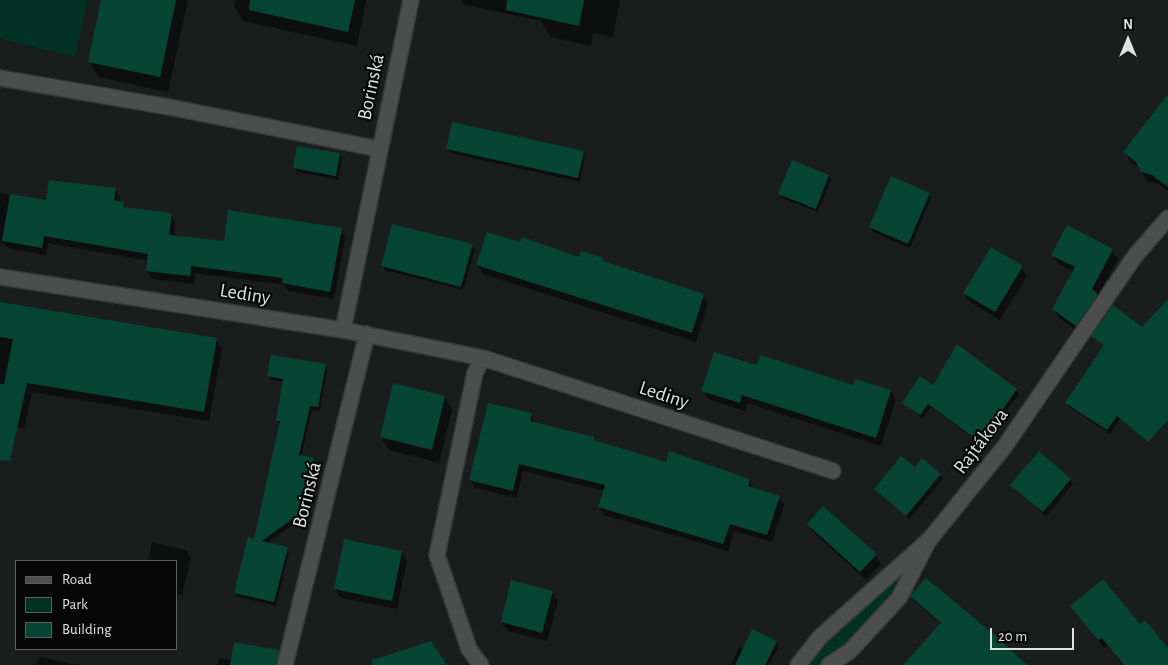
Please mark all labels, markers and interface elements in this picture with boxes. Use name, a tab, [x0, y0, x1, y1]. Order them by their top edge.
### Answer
north arrow	[1103, 15, 1153, 65]
text: N	[1123, 18, 1133, 32]
street label: Borinská	[352, 52, 390, 122]
street label: Lediny	[218, 278, 272, 310]
street label: Lediny	[636, 376, 692, 414]
street label: Rajtákova	[948, 403, 1014, 479]
street label: Borinská	[287, 460, 327, 530]
legend	[15, 560, 178, 650]
text: Road	[62, 572, 92, 587]
text: Park	[62, 597, 88, 612]
scale bar	[993, 618, 1077, 650]
text: Building	[62, 622, 112, 637]
text: 20 m	[998, 629, 1027, 644]

